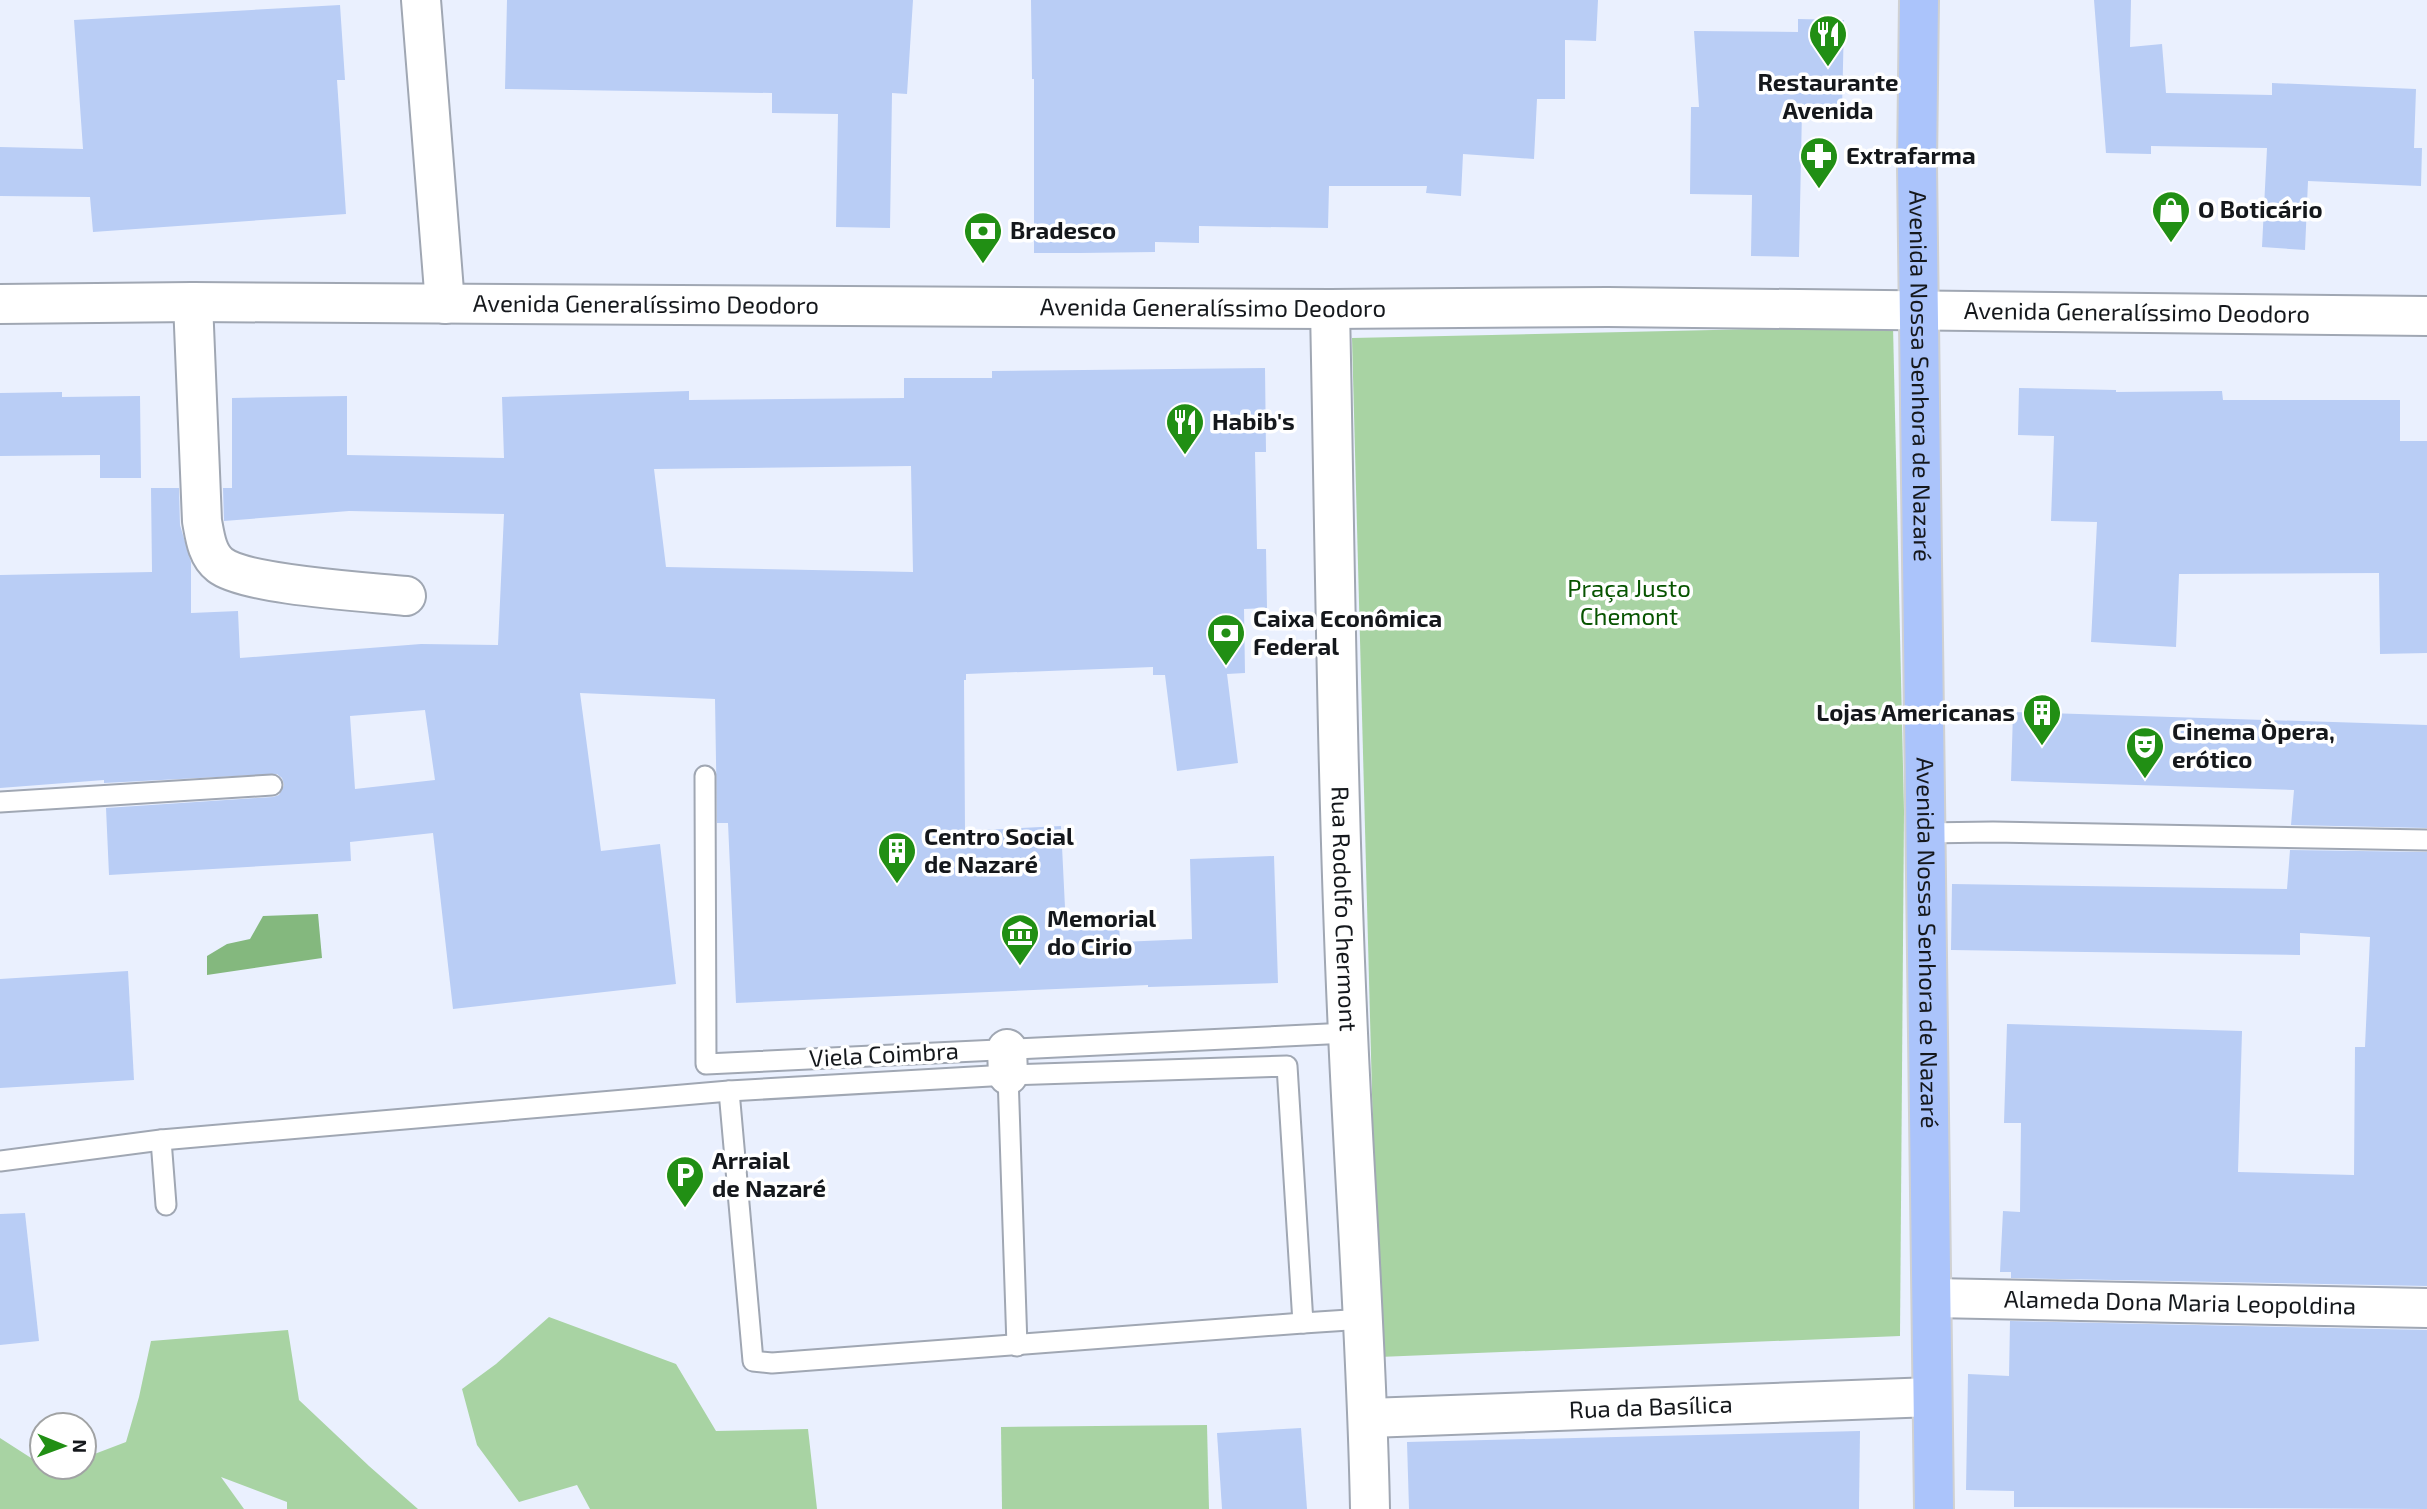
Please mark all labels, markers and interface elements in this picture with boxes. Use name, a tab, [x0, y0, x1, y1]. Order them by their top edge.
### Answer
restaurant icon: Restaurante Avenida	[1807, 13, 1849, 68]
place label: Restaurante Avenida	[1757, 67, 1899, 124]
pharmacy icon: Extrafarma	[1798, 135, 1840, 190]
place label: Extrafarma	[1846, 140, 1976, 169]
shop icon: O Boticário	[2150, 189, 2192, 244]
street label: Avenida Nossa Senhora de Nazaré	[1904, 190, 1938, 562]
place label: O Boticário	[2198, 194, 2323, 223]
bank icon: Bradesco	[962, 210, 1004, 265]
place label: Bradesco	[1010, 215, 1116, 244]
street label: Avenida Generalíssimo Deodoro	[473, 288, 819, 319]
street label: Avenida Generalíssimo Deodoro	[1040, 291, 1386, 322]
street label: Avenida Generalíssimo Deodoro	[1964, 295, 2310, 328]
restaurant icon: Habib's	[1164, 401, 1206, 456]
place label: Habib's	[1212, 406, 1295, 435]
park label: Praça Justo Chemont	[1567, 573, 1691, 630]
place label: Caixa Econômica Federal	[1253, 603, 1442, 660]
bank icon: Caixa Econômica Federal	[1205, 612, 1247, 667]
building icon: Lojas Americanas	[2021, 692, 2063, 747]
place label: Lojas Americanas	[1816, 697, 2015, 726]
place label: Cinema Òpera, erótico	[2172, 716, 2335, 773]
theatre icon: Cinema Òpera, erótico	[2124, 725, 2166, 780]
street label: Avenida Nossa Senhora de Nazaré	[1911, 757, 1945, 1129]
street label: Rua Rodolfo Chermont	[1326, 786, 1364, 1032]
place label: Centro Social de Nazaré	[924, 821, 1074, 878]
building icon: Centro Social de Nazaré	[876, 830, 918, 885]
place label: Memorial do Cirio	[1047, 903, 1156, 960]
museum icon: Memorial do Cirio	[999, 912, 1041, 967]
street label: Viela Coimbra	[808, 1035, 960, 1072]
place label: Arraial de Nazaré	[712, 1145, 826, 1202]
parking icon: Arraial de Nazaré	[664, 1154, 706, 1209]
street label: Alameda Dona Maria Leopoldina	[2004, 1283, 2356, 1320]
street label: Rua da Basílica	[1568, 1388, 1733, 1424]
north arrow	[28, 1411, 98, 1481]
text: N	[69, 1439, 92, 1453]

